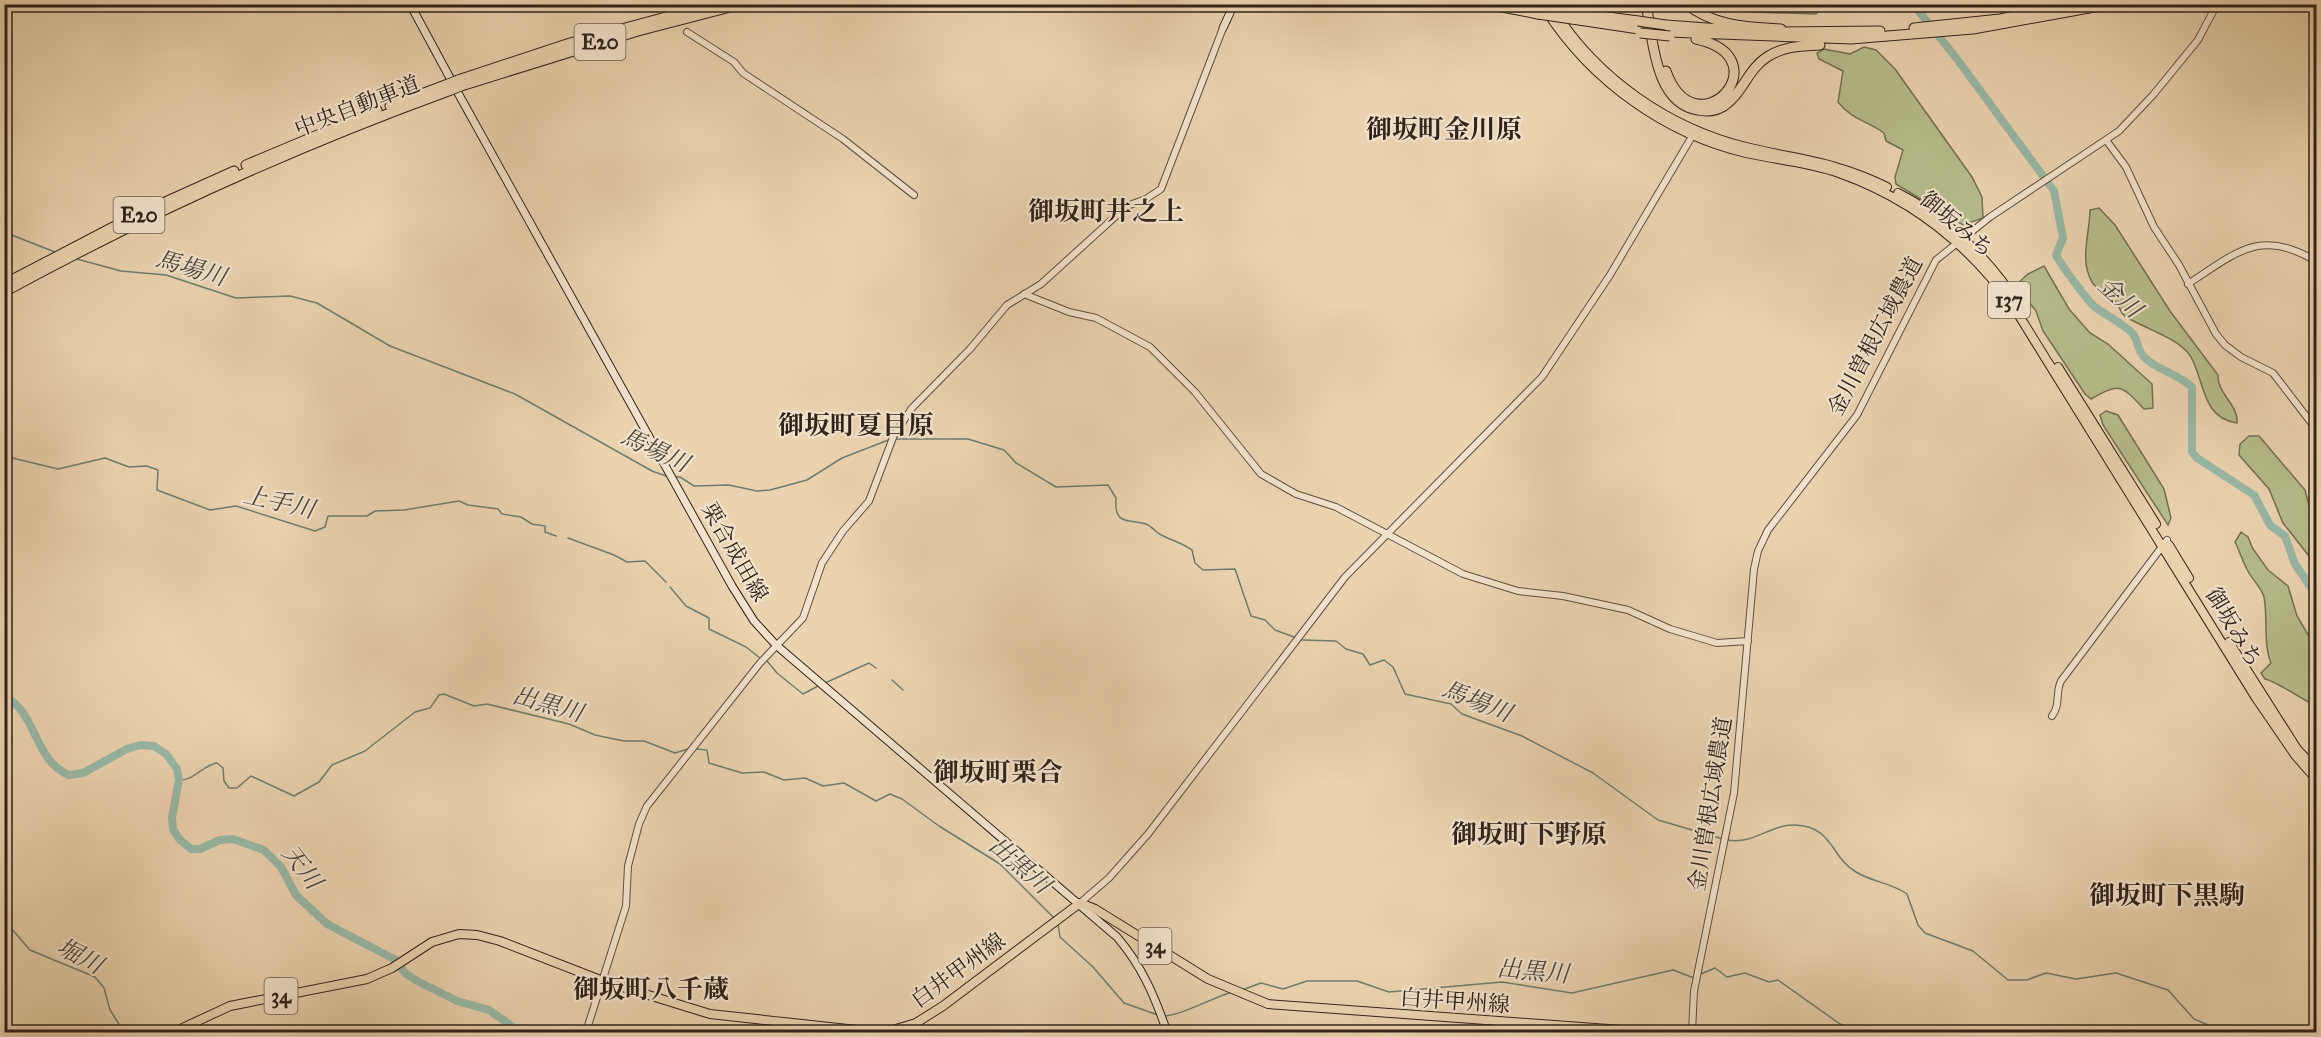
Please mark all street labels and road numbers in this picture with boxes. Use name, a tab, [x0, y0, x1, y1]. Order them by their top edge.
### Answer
road number: E20	[574, 24, 626, 60]
street label: 中央自動車道	[291, 70, 423, 142]
street label: 御坂みち	[1915, 185, 1999, 263]
road number: E20	[114, 197, 164, 233]
street label: 金川曽根広域農道	[1822, 252, 1928, 420]
road number: 137	[1988, 282, 2030, 318]
street label: 栗合成田線	[696, 498, 774, 606]
street label: 御坂みち	[2200, 582, 2268, 672]
street label: 金川曽根広域農道	[1683, 715, 1737, 893]
street label: 白井甲州線	[906, 927, 1010, 1013]
road number: 34	[1138, 928, 1172, 964]
road number: 34	[264, 978, 298, 1014]
street label: 白井甲州線	[1399, 984, 1511, 1018]

